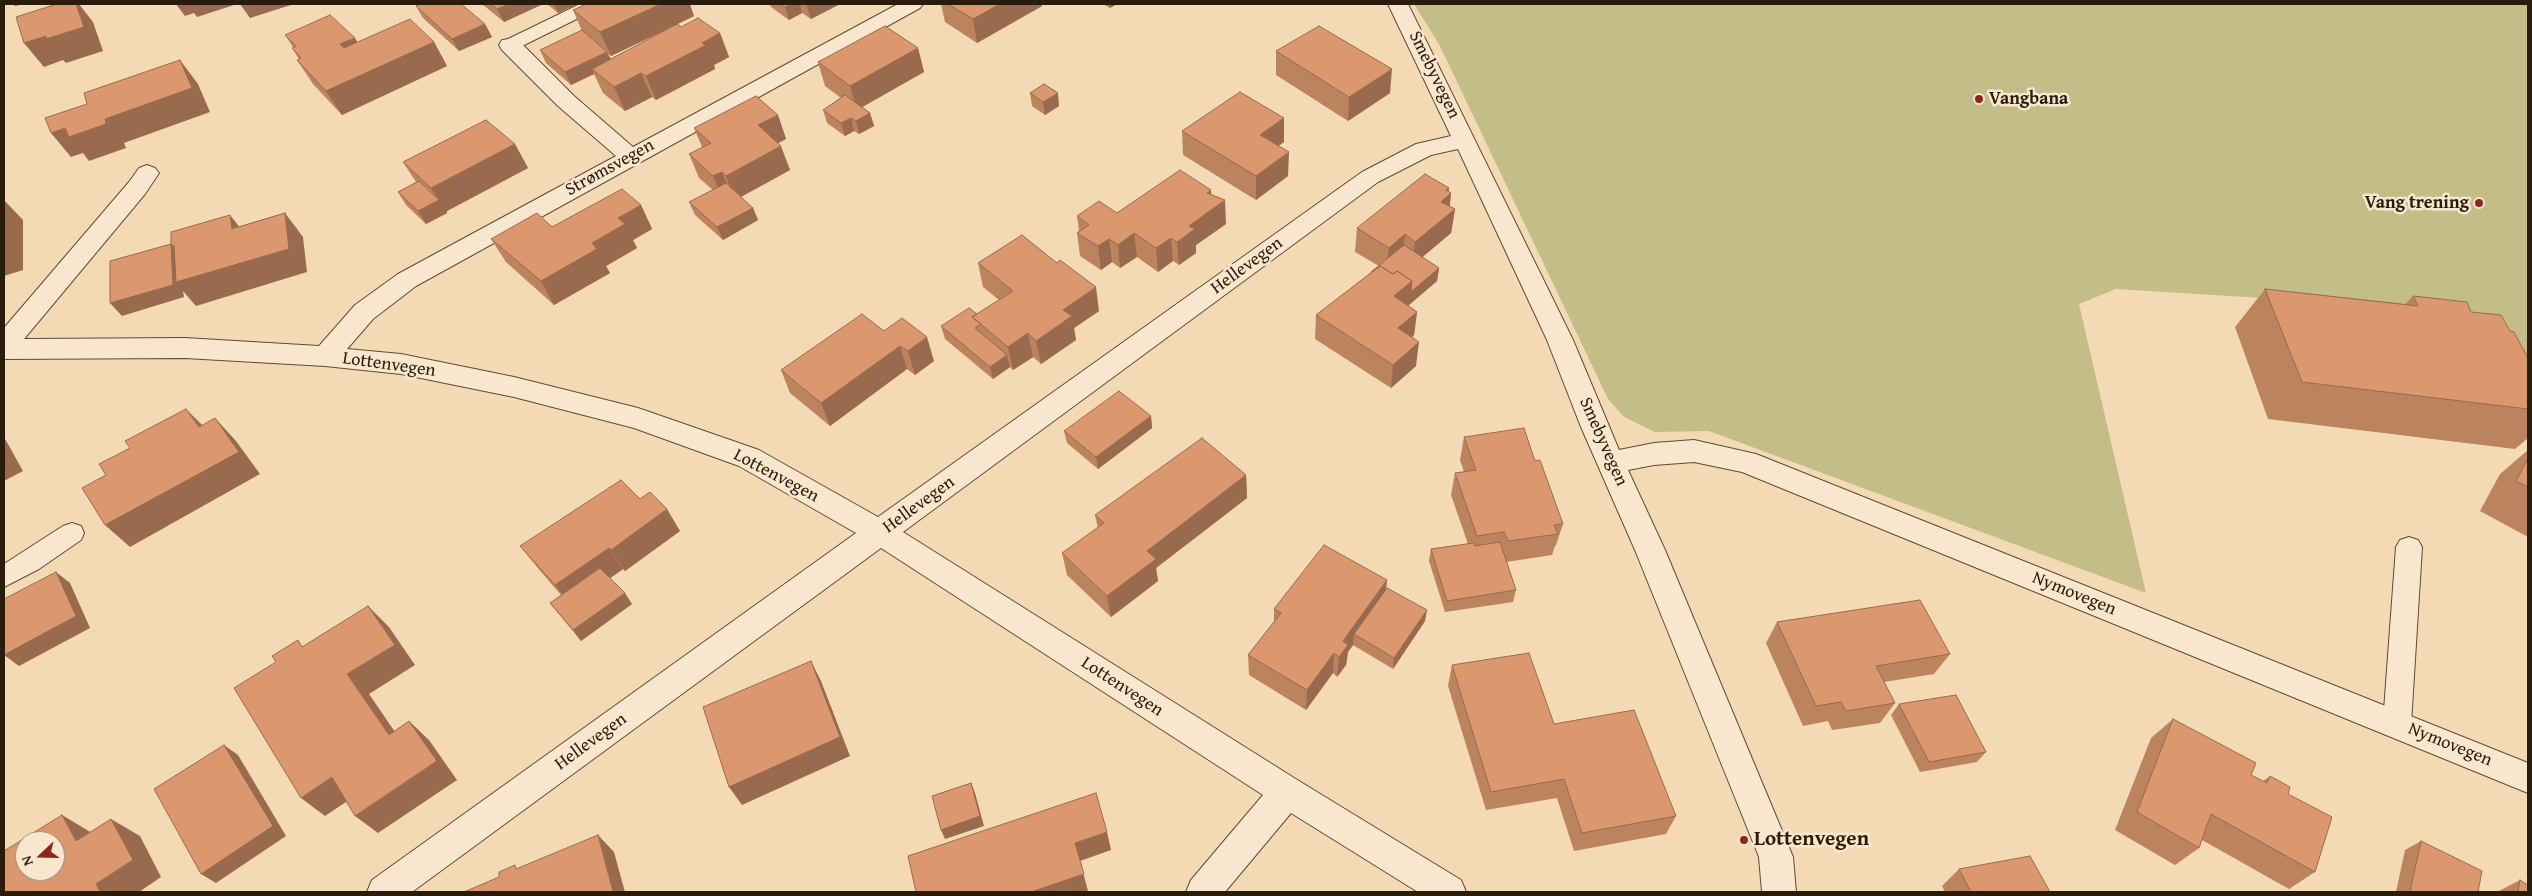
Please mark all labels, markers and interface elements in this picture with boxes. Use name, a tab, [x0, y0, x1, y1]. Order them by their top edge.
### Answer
street label: Smebyvegen	[1404, 28, 1464, 122]
place label: Vangbana	[1989, 88, 2068, 110]
marker: Vangbana	[1973, 93, 1985, 105]
street label: Strømsvegen	[562, 135, 658, 201]
place label: Vang trening	[2365, 192, 2469, 214]
marker: Vang trening	[2473, 197, 2485, 209]
street label: Hellevegen	[1207, 233, 1287, 299]
street label: Lottenvegen	[341, 348, 437, 382]
street label: Smebyvegen	[1574, 394, 1632, 490]
street label: Lottenvegen	[730, 444, 822, 508]
street label: Hellevegen	[879, 472, 959, 538]
street label: Nymovegen	[2029, 567, 2119, 621]
street label: Lottenvegen	[1077, 652, 1167, 722]
street label: Hellevegen	[551, 709, 631, 775]
street label: Nymovegen	[2405, 718, 2495, 772]
place label: Lottenvegen	[1754, 827, 1869, 853]
north arrow	[15, 831, 65, 881]
marker: Lottenvegen	[1738, 834, 1750, 846]
text: N	[16, 853, 38, 869]

